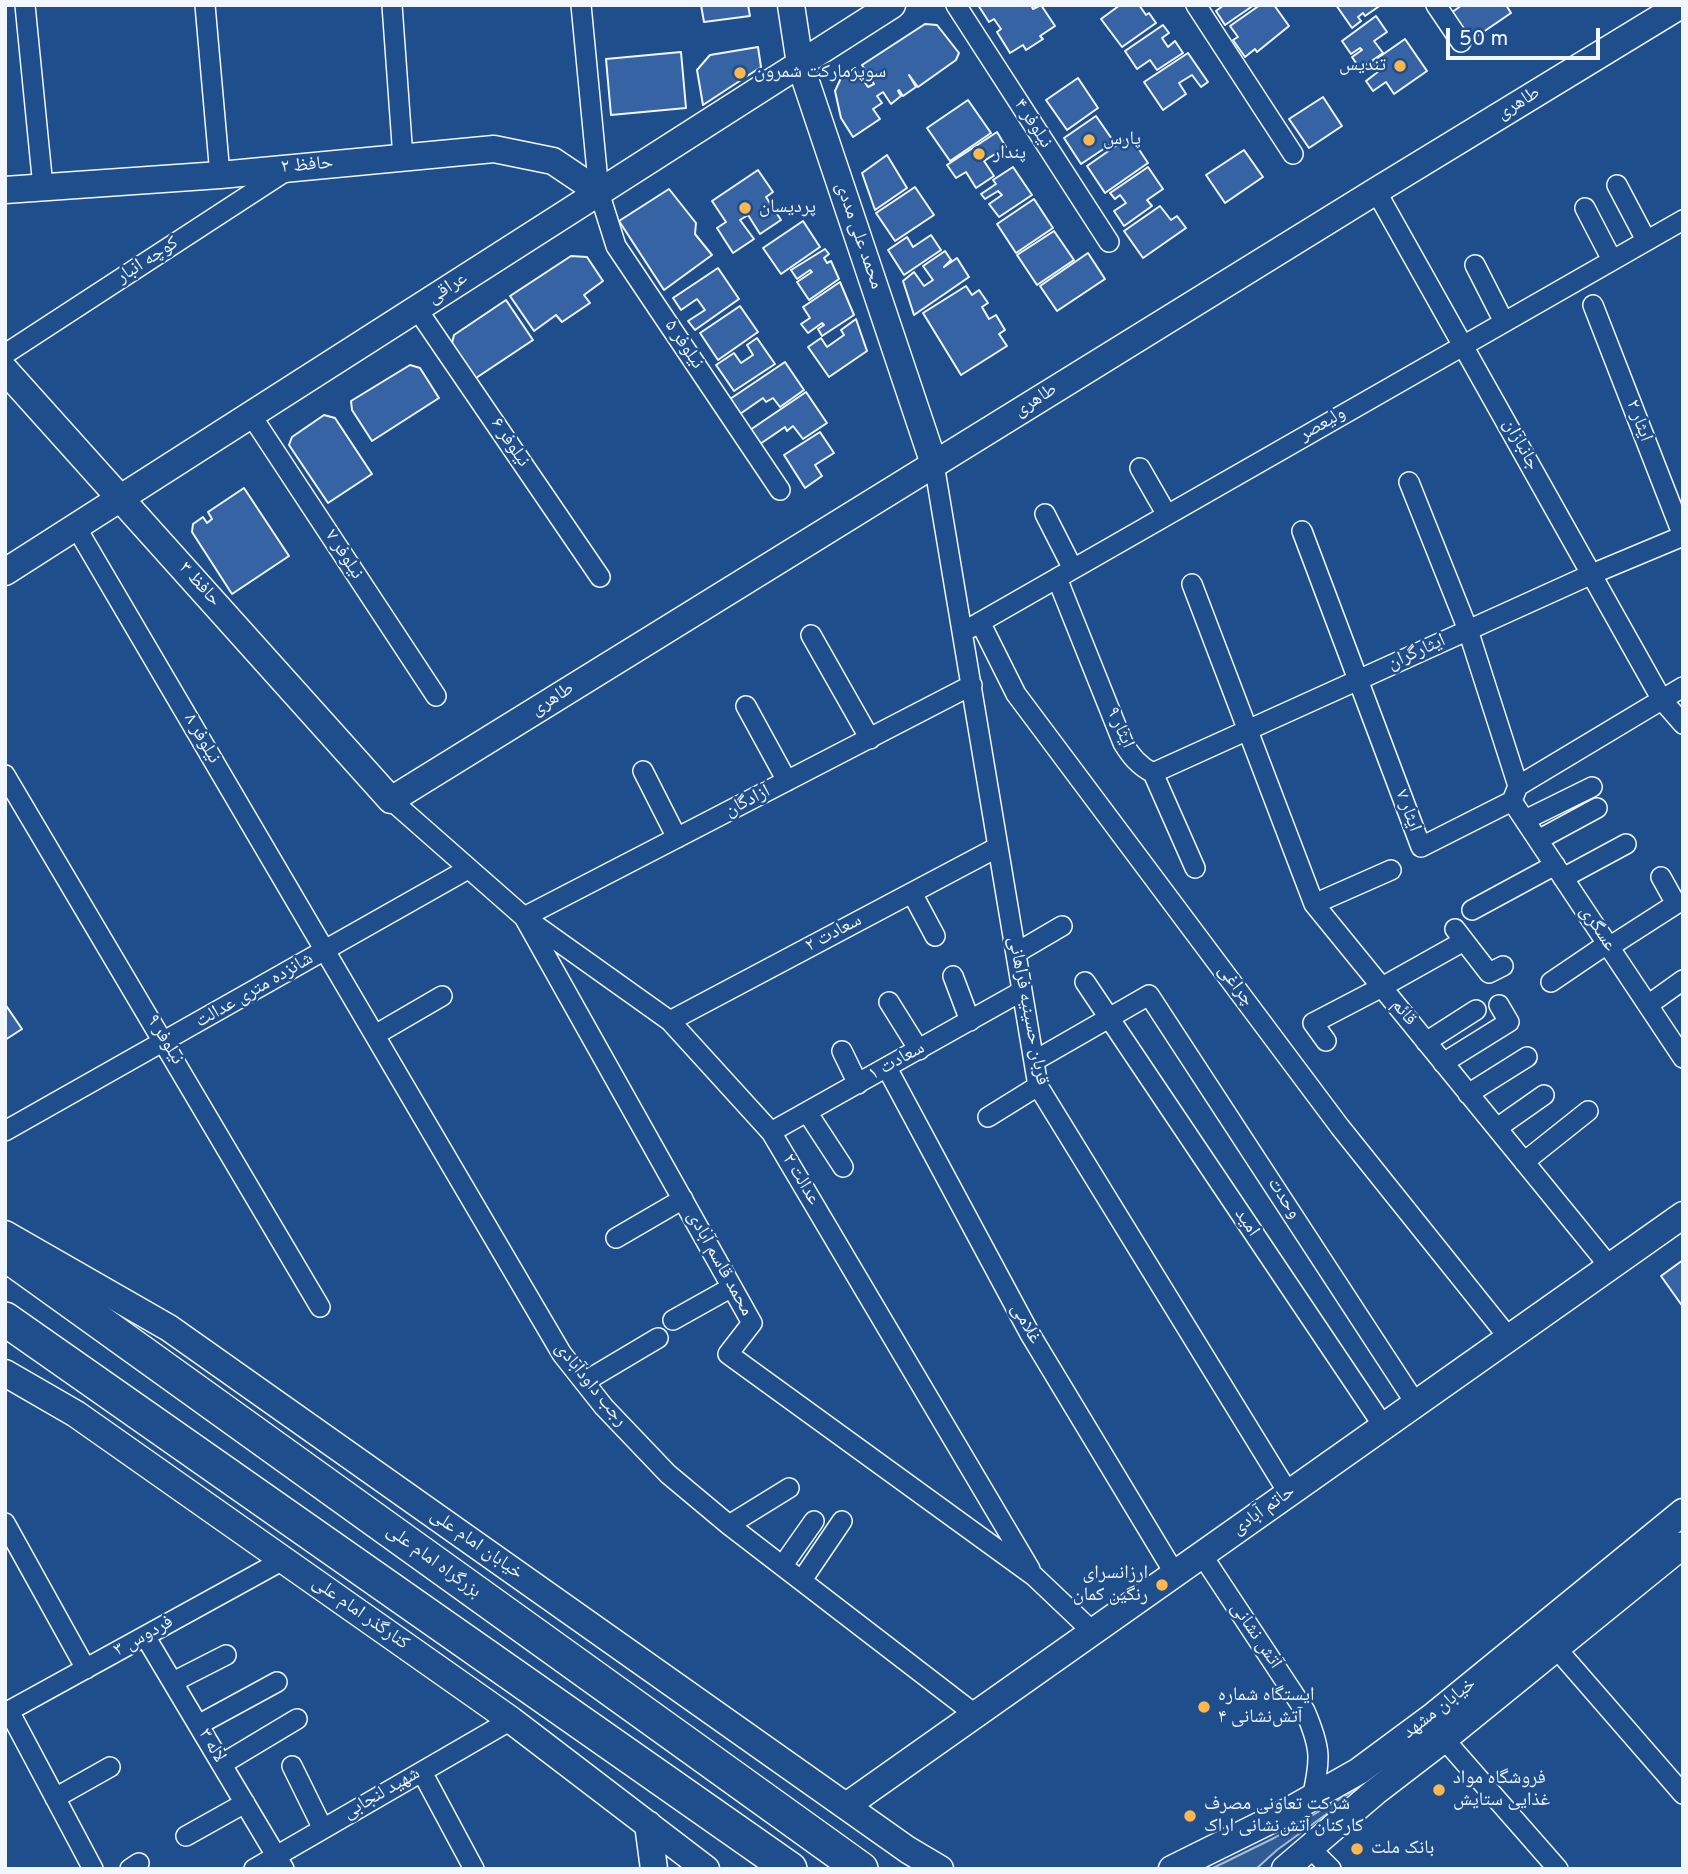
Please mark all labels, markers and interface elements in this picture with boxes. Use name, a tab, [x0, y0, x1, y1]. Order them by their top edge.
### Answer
scale bar	[1450, 14, 1604, 58]
text: 50 m	[1459, 26, 1508, 53]
place label: تندیس	[1339, 55, 1386, 77]
marker: تندیس	[1392, 58, 1408, 74]
place label: سوپرمارکت شمرون	[754, 62, 886, 84]
marker: سوپرمارکت شمرون	[732, 65, 748, 81]
street label: طاهری	[1493, 82, 1545, 126]
street label: نیلوفر ۴	[1008, 95, 1056, 153]
place label: پارس	[1103, 129, 1141, 151]
marker: پارس	[1081, 132, 1097, 148]
place label: پندار	[993, 143, 1026, 165]
marker: پندار	[971, 146, 987, 162]
street label: حافظ ۲	[280, 152, 334, 180]
street label: محمد علی مددی	[829, 179, 887, 293]
place label: پردیسان	[759, 197, 816, 219]
marker: پردیسان	[737, 200, 753, 216]
street label: کوچه انبار	[113, 233, 183, 289]
street label: عراقی	[424, 268, 472, 310]
street label: نیلوفر ۵	[658, 316, 708, 374]
street label: طاهری	[1010, 379, 1062, 423]
street label: ایثار ۲	[1620, 397, 1656, 445]
street label: ولیعصر	[1296, 403, 1350, 447]
street label: نیلوفر ۶	[484, 414, 534, 472]
street label: جانبازان	[1497, 415, 1543, 475]
street label: نیلوفر ۷	[319, 526, 367, 584]
street label: حافظ ۳	[173, 558, 225, 612]
street label: ایثارگران	[1384, 630, 1450, 676]
street label: طاهری	[527, 678, 579, 722]
street label: ایثار ۹	[1100, 704, 1138, 752]
street label: نیلوفر ۸	[178, 710, 224, 768]
street label: آزادگان	[721, 781, 775, 823]
street label: ایثار ۷	[1389, 787, 1425, 835]
street label: عسگری	[1573, 902, 1621, 956]
street label: سعادت ۲	[802, 910, 866, 958]
street label: قربان حسینیه فراهانی	[1001, 935, 1053, 1087]
street label: شانزده متری عدالت	[192, 948, 318, 1034]
street label: چراغی	[1212, 960, 1258, 1012]
street label: قائم	[1385, 995, 1421, 1031]
street label: نیلوفر ۹	[140, 1011, 188, 1069]
street label: سعادت ۱	[865, 1037, 929, 1087]
street label: عدالت ۲	[776, 1150, 824, 1210]
street label: وحدت	[1261, 1174, 1305, 1224]
street label: امید	[1228, 1205, 1264, 1241]
street label: محمد قاسم آبادی	[681, 1207, 757, 1321]
street label: غلامی	[1005, 1300, 1045, 1348]
street label: رجب داودآبادی	[549, 1338, 631, 1432]
street label: حاتم آبادی	[1228, 1481, 1300, 1541]
street label: خیابان امام علی	[425, 1505, 527, 1585]
street label: بزرگراه امام علی	[381, 1520, 485, 1604]
place label: ارزانسرای رنگین کمان	[1073, 1563, 1148, 1607]
street label: کنارگذر امام علی	[307, 1572, 413, 1656]
marker: ارزانسرای رنگین کمان	[1154, 1577, 1170, 1593]
street label: آتش نشانی	[1224, 1598, 1286, 1674]
street label: فردوس ۳	[110, 1611, 178, 1663]
street label: خیابان مشهد	[1399, 1673, 1481, 1745]
place label: ایستگاه شماره ۴ آتش‌نشانی	[1218, 1685, 1314, 1729]
marker: ایستگاه شماره ۴ آتش‌نشانی	[1196, 1699, 1212, 1715]
street label: لاله ۳	[192, 1725, 230, 1767]
street label: شهید لنجابی	[339, 1763, 425, 1825]
place label: فروشگاه مواد غذایی ستایش	[1453, 1768, 1550, 1812]
marker: فروشگاه مواد غذایی ستایش	[1431, 1782, 1447, 1798]
place label: شرکت تعاونی مصرف کارکنان آتش‌نشانی اراک	[1204, 1794, 1364, 1838]
marker: شرکت تعاونی مصرف کارکنان آتش‌نشانی اراک	[1182, 1808, 1198, 1824]
place label: بانک ملت	[1371, 1838, 1434, 1860]
marker: بانک ملت	[1349, 1841, 1365, 1857]

